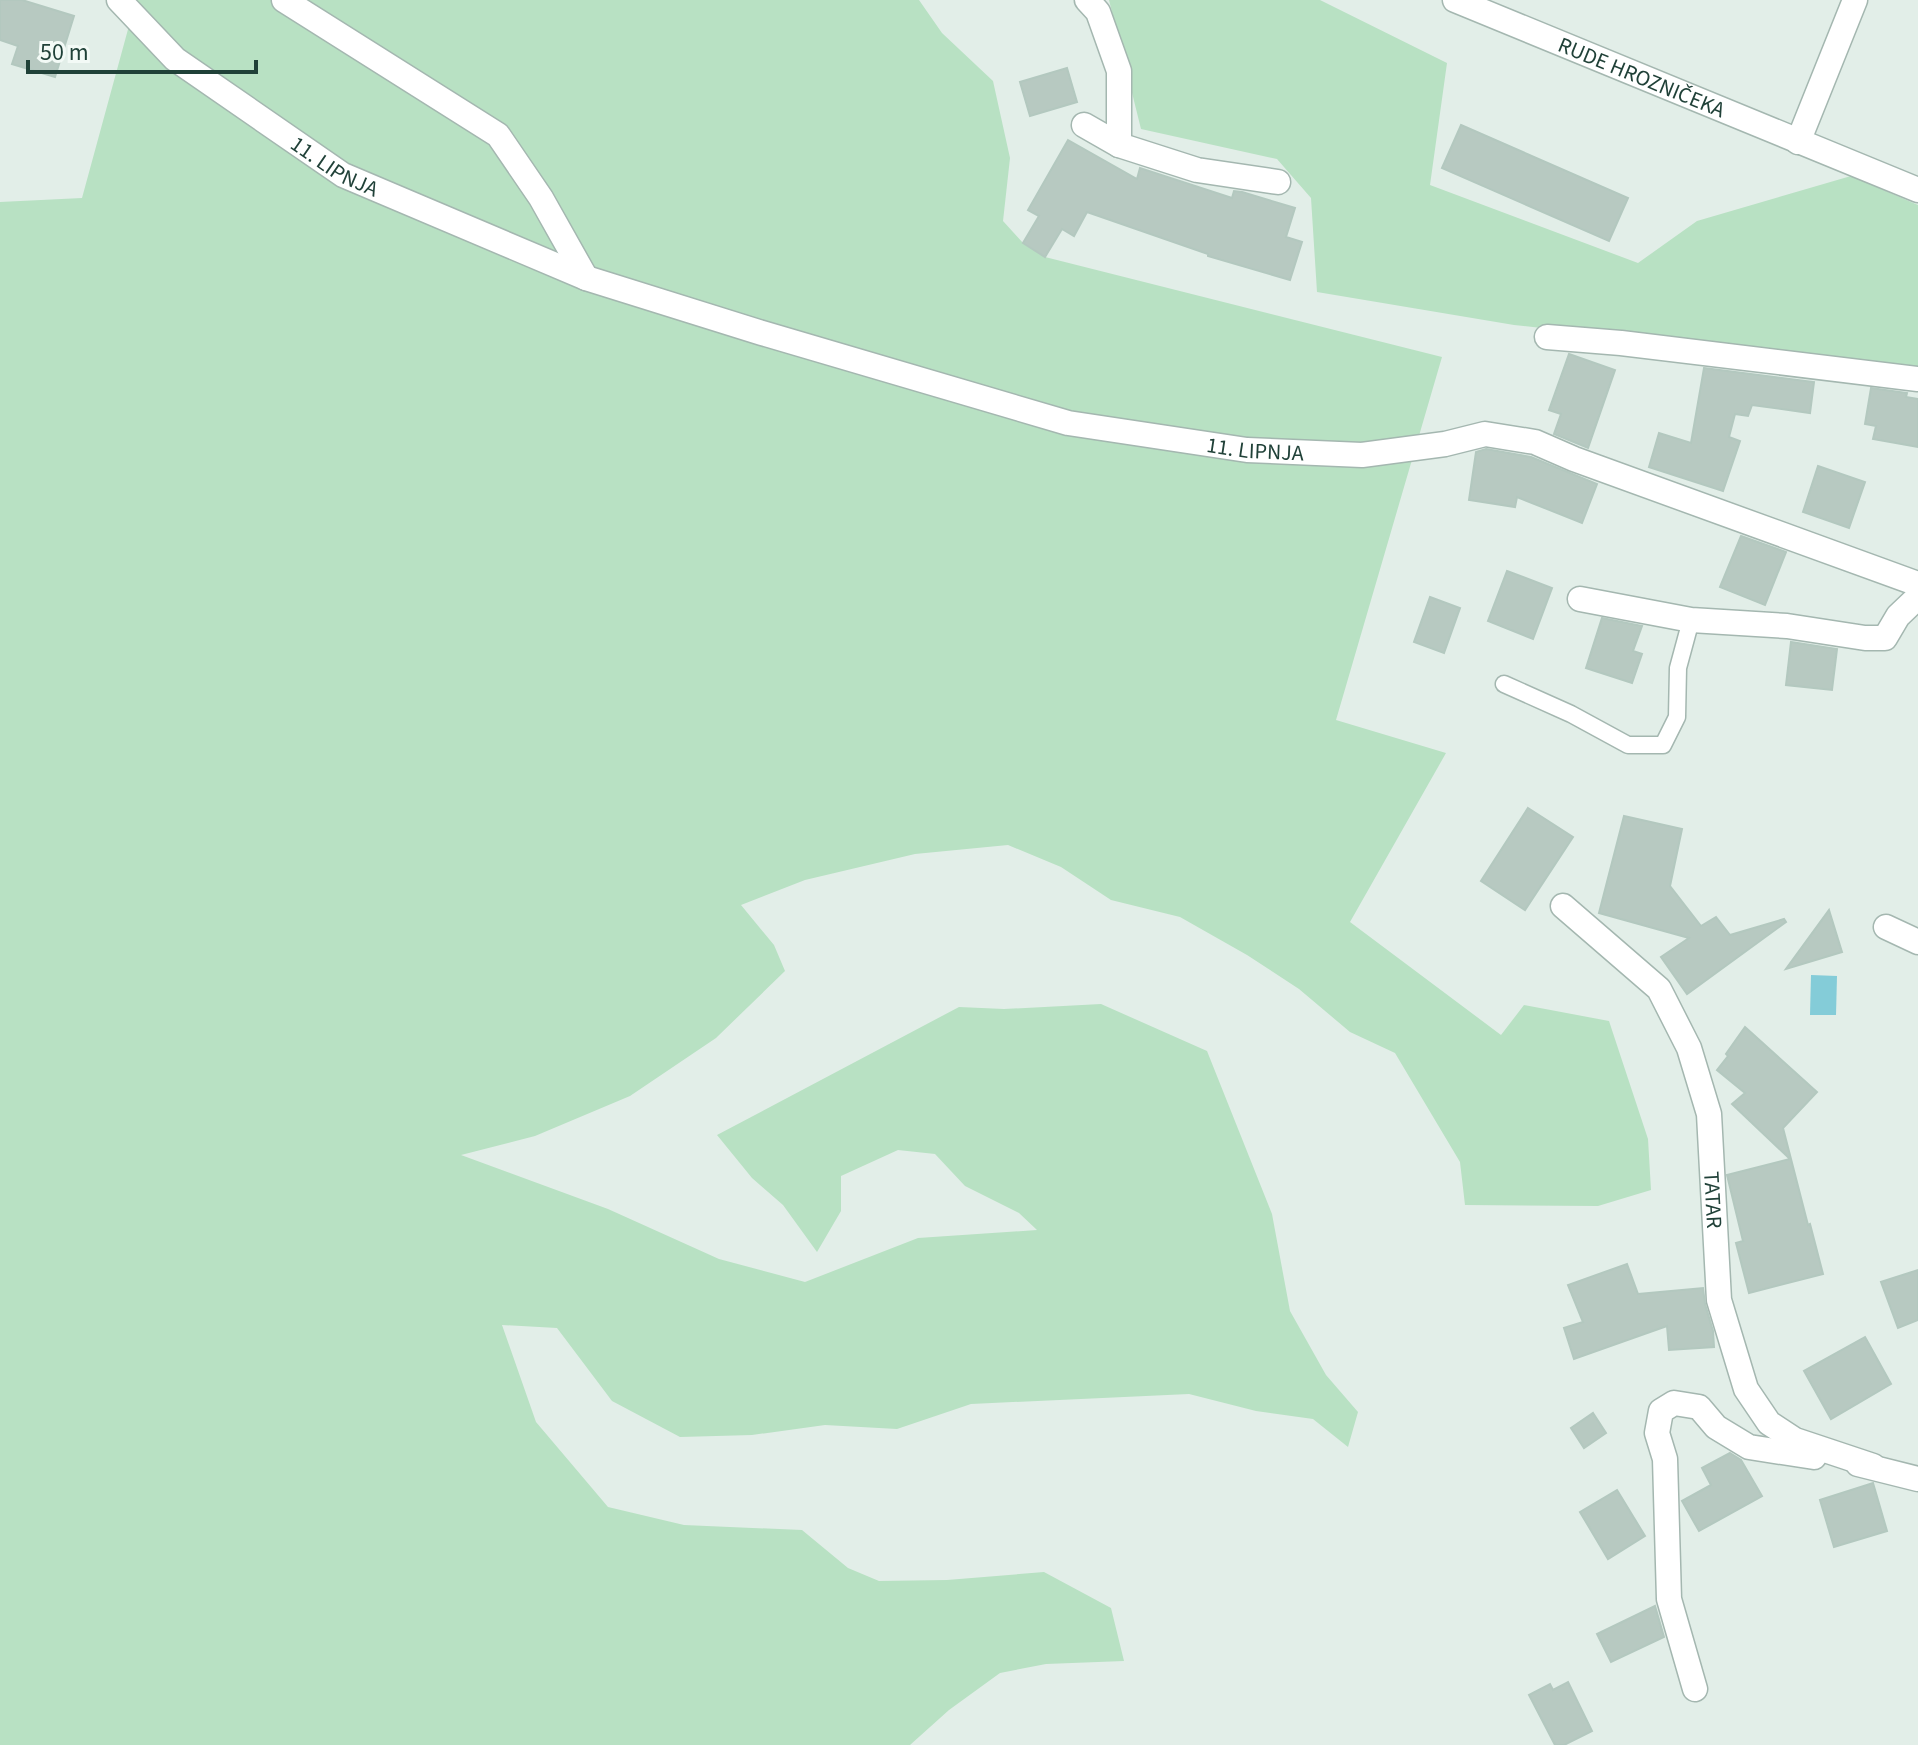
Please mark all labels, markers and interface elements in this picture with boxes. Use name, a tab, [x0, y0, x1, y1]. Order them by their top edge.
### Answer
scale bar	[28, 24, 256, 74]
street label: RUDE HROZNIČEKA	[1553, 29, 1730, 126]
text: 50 m	[40, 35, 89, 70]
street label: 11. LIPNJA	[284, 128, 383, 205]
street label: 11. LIPNJA	[1204, 429, 1305, 469]
street label: TATAR	[1695, 1171, 1730, 1229]

